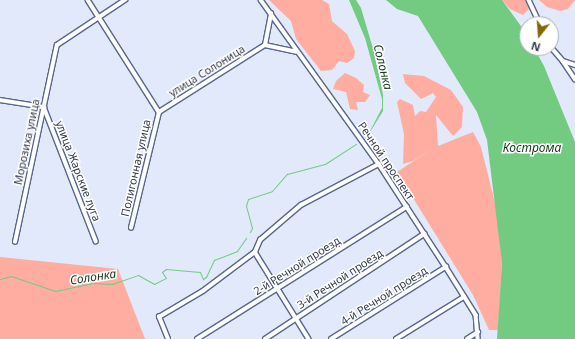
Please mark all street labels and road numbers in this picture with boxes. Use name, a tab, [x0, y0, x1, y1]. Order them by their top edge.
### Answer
street label: улица Солоница	[167, 42, 247, 100]
street label: Морозиха улица	[11, 98, 43, 186]
street label: Полигонная улица	[118, 118, 154, 218]
street label: улица Жарские луга	[53, 119, 103, 223]
street label: Речной проспект	[355, 120, 417, 202]
street label: 2-й Речной проезд	[251, 234, 343, 298]
street label: 3-й Речной проезд	[295, 246, 385, 312]
street label: 4-й Речной проезд	[338, 264, 430, 328]

